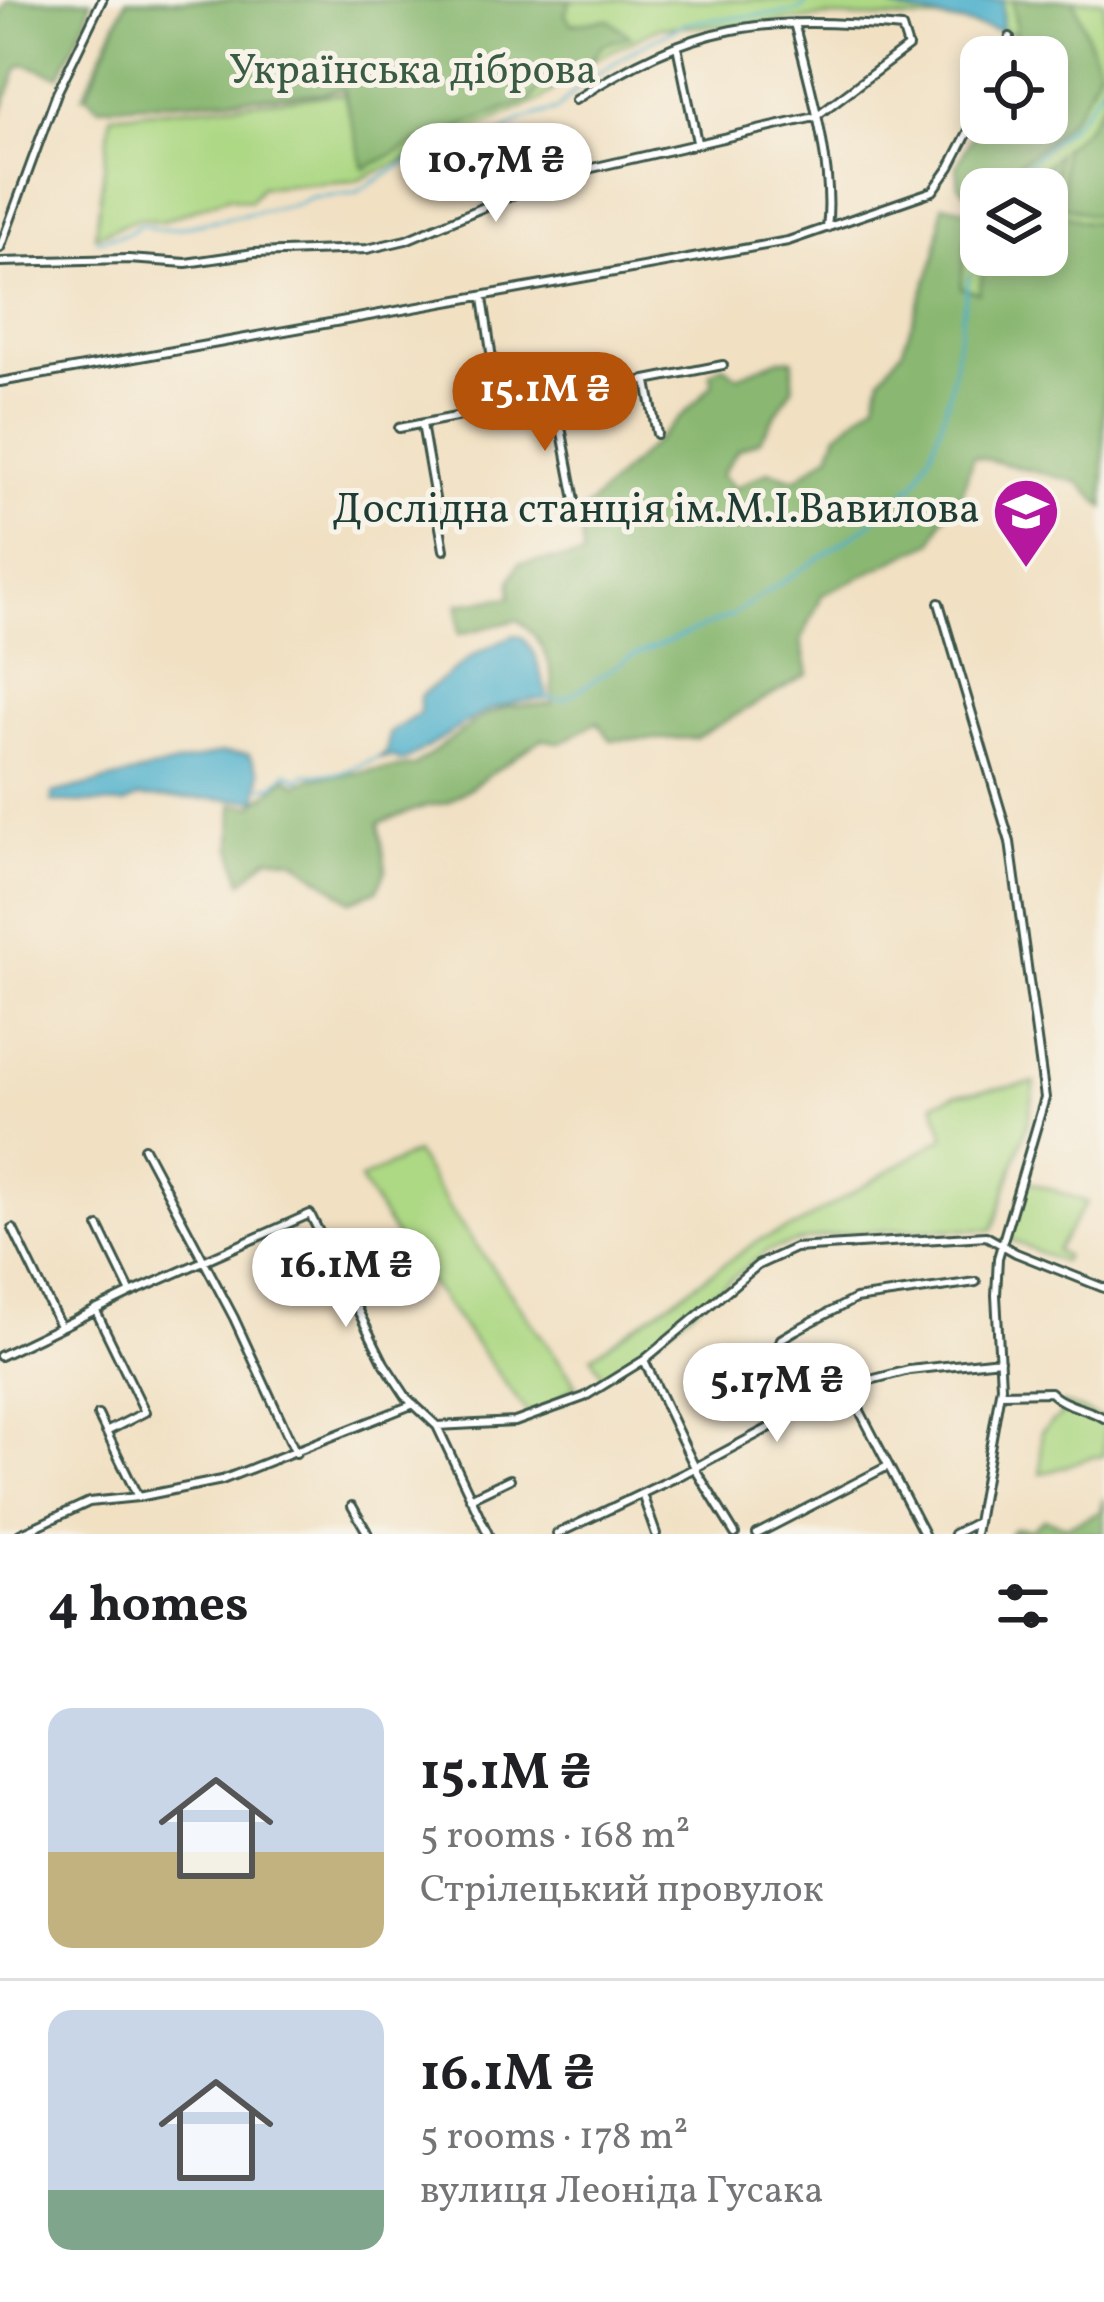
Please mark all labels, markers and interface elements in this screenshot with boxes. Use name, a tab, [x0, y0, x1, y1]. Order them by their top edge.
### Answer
map controls	[960, 36, 1068, 276]
button: locate	[960, 36, 1068, 144]
park label: Українська діброва	[229, 43, 597, 102]
pin: 10.7M ₴	[385, 123, 607, 225]
text: 10.7M ₴	[427, 135, 565, 189]
button: layers	[960, 168, 1068, 276]
pin: 15.1M ₴	[434, 352, 656, 454]
text: 15.1M ₴	[479, 364, 611, 418]
school or university icon: Дослідна станція ім.М.І.Вавилова	[991, 476, 1061, 570]
place label: Дослідна станція ім.М.І.Вавилова	[332, 482, 980, 541]
pin: 16.1M ₴	[235, 1228, 457, 1330]
text: 16.1M ₴	[279, 1240, 413, 1294]
pin: 5.17M ₴	[666, 1343, 888, 1445]
text: 5.17M ₴	[710, 1355, 844, 1409]
text: 4 homes	[48, 1571, 249, 1642]
icon: filters	[990, 1573, 1056, 1639]
text: 15.1M ₴	[420, 1739, 591, 1810]
icon: home	[144, 1756, 288, 1900]
text: 5 rooms · 168 m²	[420, 1810, 690, 1864]
text: Стрілецький провулок	[420, 1864, 823, 1918]
text: 16.1M ₴	[420, 2040, 595, 2111]
icon: home	[144, 2058, 288, 2202]
text: 5 rooms · 178 m²	[420, 2111, 688, 2165]
text: вулиця Леоніда Гусака	[420, 2165, 824, 2219]

